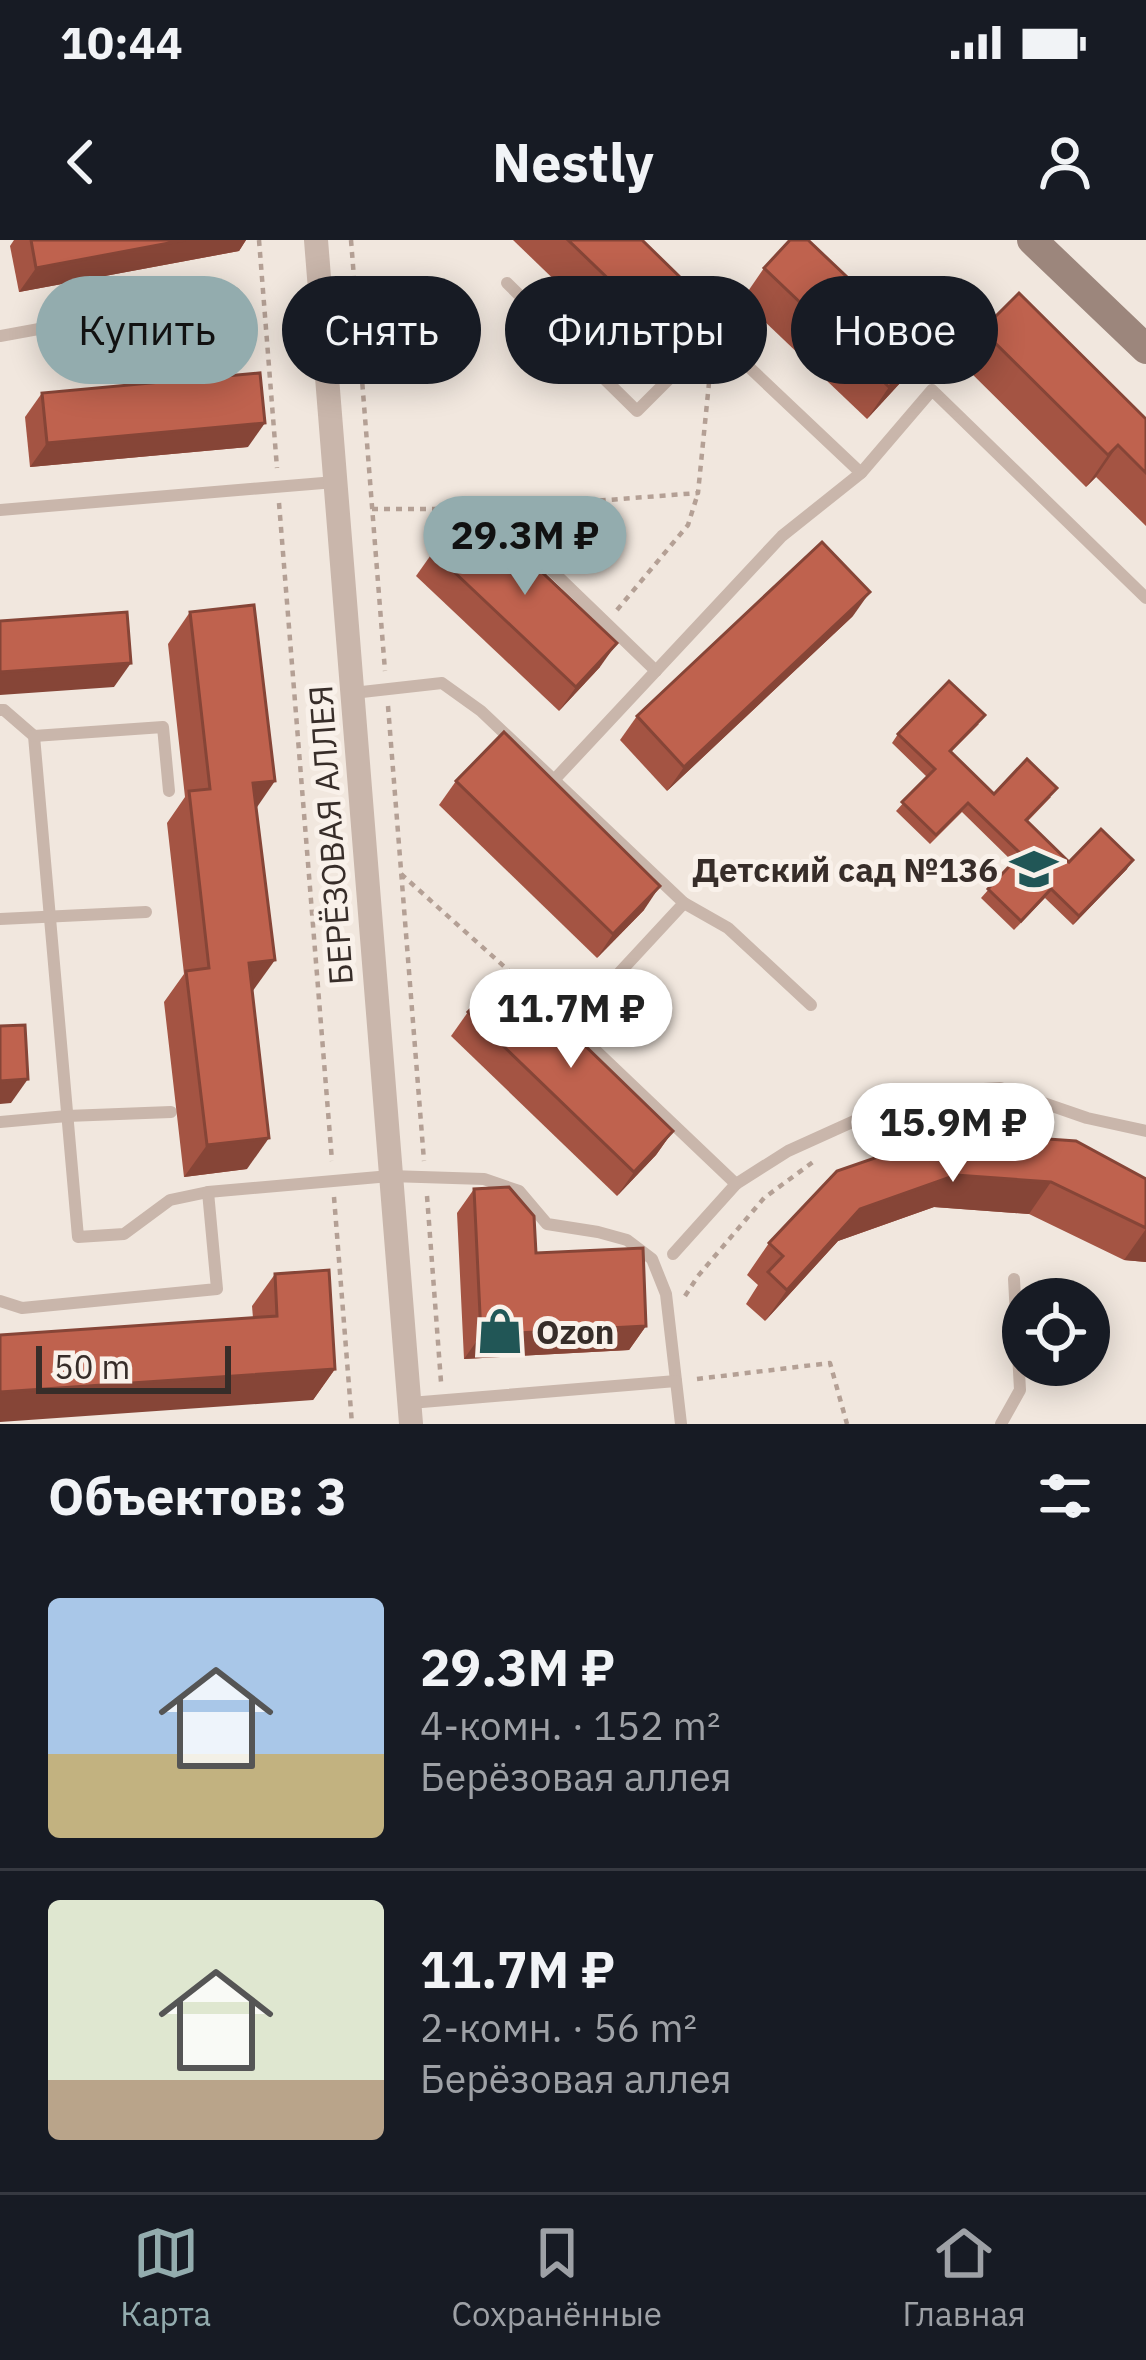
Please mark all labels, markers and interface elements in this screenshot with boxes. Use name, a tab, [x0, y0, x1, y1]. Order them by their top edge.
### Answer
text: 10:44	[60, 13, 183, 71]
text: Nestly	[492, 127, 654, 197]
icon: back	[48, 129, 114, 195]
icon: person	[1032, 129, 1098, 195]
chip: Купить	[36, 276, 258, 384]
chip: Снять	[282, 276, 481, 384]
chip: Фильтры	[505, 276, 767, 384]
chip: Новое	[791, 276, 998, 384]
pin: 29.3M ₽	[414, 496, 636, 598]
text: 29.3M ₽	[450, 509, 600, 560]
street label: БЕРЁЗОВАЯ АЛЛЕЯ	[298, 684, 362, 986]
school or university icon: Детский сад №136	[1009, 844, 1059, 894]
place label: Детский сад №136	[692, 848, 998, 891]
pin: 11.7M ₽	[460, 969, 682, 1071]
text: 11.7M ₽	[496, 982, 646, 1033]
pin: 15.9M ₽	[842, 1083, 1064, 1185]
text: 15.9M ₽	[878, 1096, 1028, 1147]
map controls	[1002, 1278, 1110, 1386]
button: locate	[1002, 1278, 1110, 1386]
shop icon: Ozon	[475, 1306, 525, 1356]
place label: Ozon	[536, 1310, 615, 1353]
scale bar	[36, 1340, 231, 1393]
text: 50 m	[54, 1345, 130, 1388]
text: Объектов: 3	[48, 1463, 347, 1529]
icon: filters	[1032, 1463, 1098, 1529]
text: 29.3M ₽	[420, 1634, 615, 1700]
icon: home	[144, 1646, 288, 1790]
text: 4-комн. · 152 m²	[420, 1700, 720, 1751]
text: Берёзовая аллея	[420, 1751, 732, 1802]
text: 11.7M ₽	[420, 1936, 615, 2002]
icon: home	[144, 1948, 288, 2092]
text: 2-комн. · 56 m²	[420, 2002, 697, 2053]
text: Берёзовая аллея	[420, 2053, 732, 2104]
tab: Карта	[120, 2220, 211, 2335]
tab: Сохранённые	[452, 2220, 662, 2335]
tab: Главная	[902, 2220, 1026, 2335]

